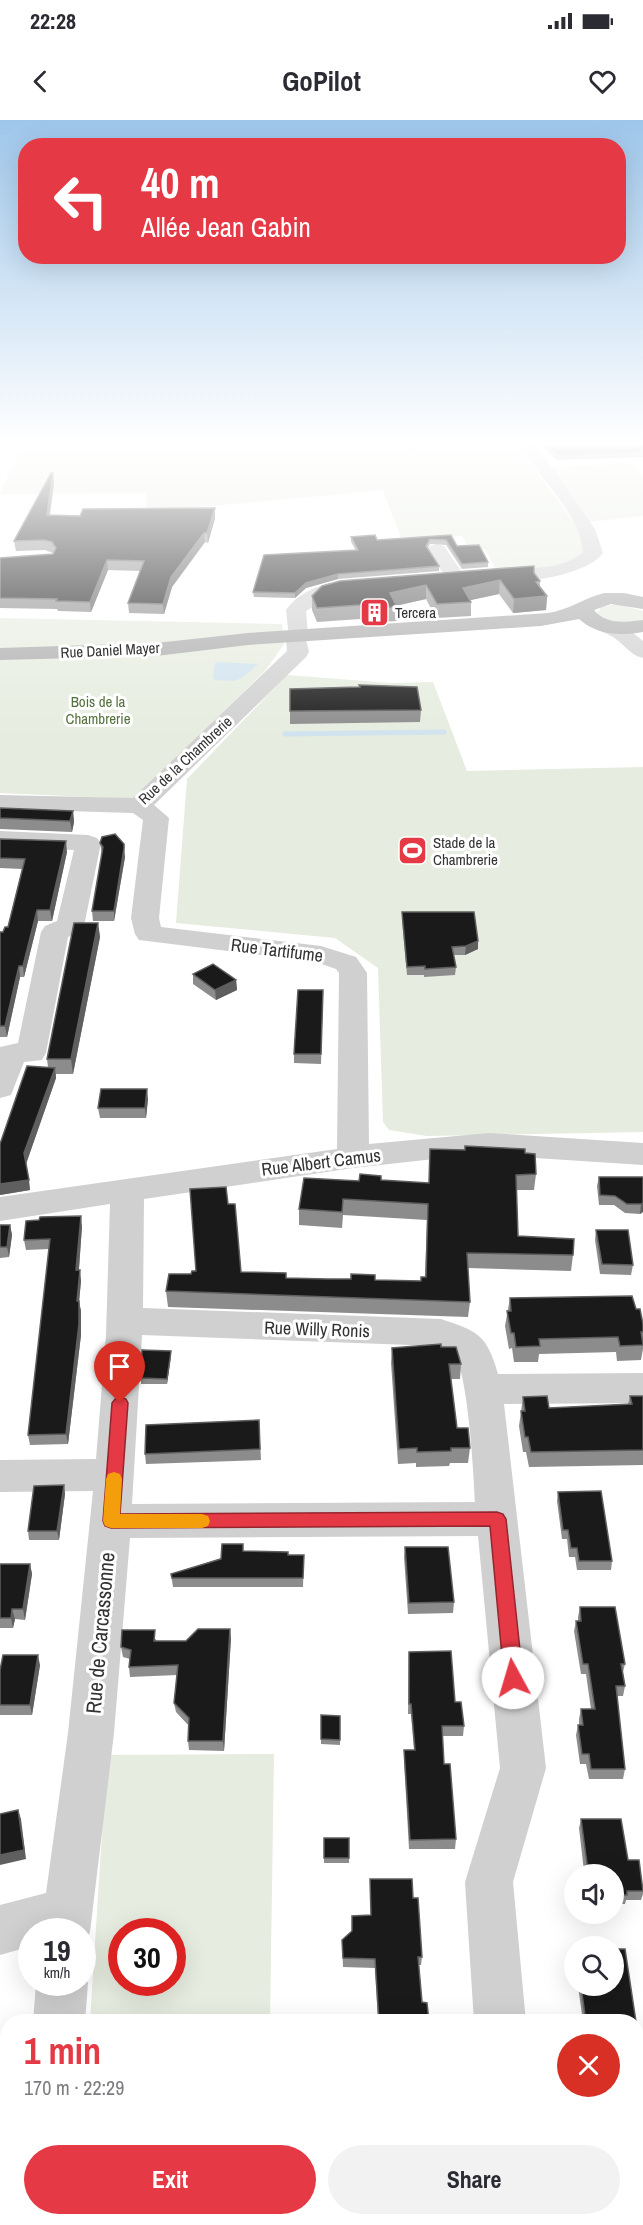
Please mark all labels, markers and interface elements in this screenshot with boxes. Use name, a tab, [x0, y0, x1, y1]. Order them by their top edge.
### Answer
text: 22:28	[30, 6, 76, 36]
text: GoPilot	[282, 63, 361, 99]
icon: back	[24, 65, 57, 98]
icon: heart	[586, 65, 619, 98]
text: 40 m	[141, 155, 220, 211]
icon: left	[42, 162, 120, 240]
text: Allée Jean Gabin	[141, 209, 311, 245]
building icon: Tercera	[358, 596, 390, 628]
place label: Tercera	[395, 602, 436, 623]
street label: Rue Daniel Mayer	[60, 637, 160, 663]
park label: Bois de la Chambrerie	[66, 691, 131, 729]
street label: Rue de la Chambrerie	[134, 711, 237, 809]
place label: Stade de la Chambrerie	[433, 832, 498, 870]
sports icon: Stade de la Chambrerie	[396, 835, 428, 867]
street label: Rue Tartifume	[229, 932, 325, 968]
street label: Rue Albert Camus	[260, 1142, 382, 1182]
street label: Rue Willy Ronis	[264, 1315, 370, 1343]
pin	[94, 1341, 145, 1403]
icon: arrive	[103, 1350, 136, 1383]
street label: Rue de Carcassonne	[79, 1551, 121, 1715]
position arrow	[481, 1646, 545, 1710]
map controls	[564, 1864, 624, 1996]
button: sound	[564, 1864, 624, 1924]
speed limit sign: 30	[108, 1918, 186, 1996]
text: 19	[43, 1930, 71, 1970]
button: search	[564, 1936, 624, 1996]
text: km/h	[44, 1962, 70, 1983]
text: 1 min	[24, 2027, 101, 2075]
button: close	[557, 2034, 620, 2097]
text: 170 m · 22:29	[24, 2074, 124, 2101]
button: Exit	[24, 2145, 316, 2214]
button: Share	[328, 2145, 620, 2214]

